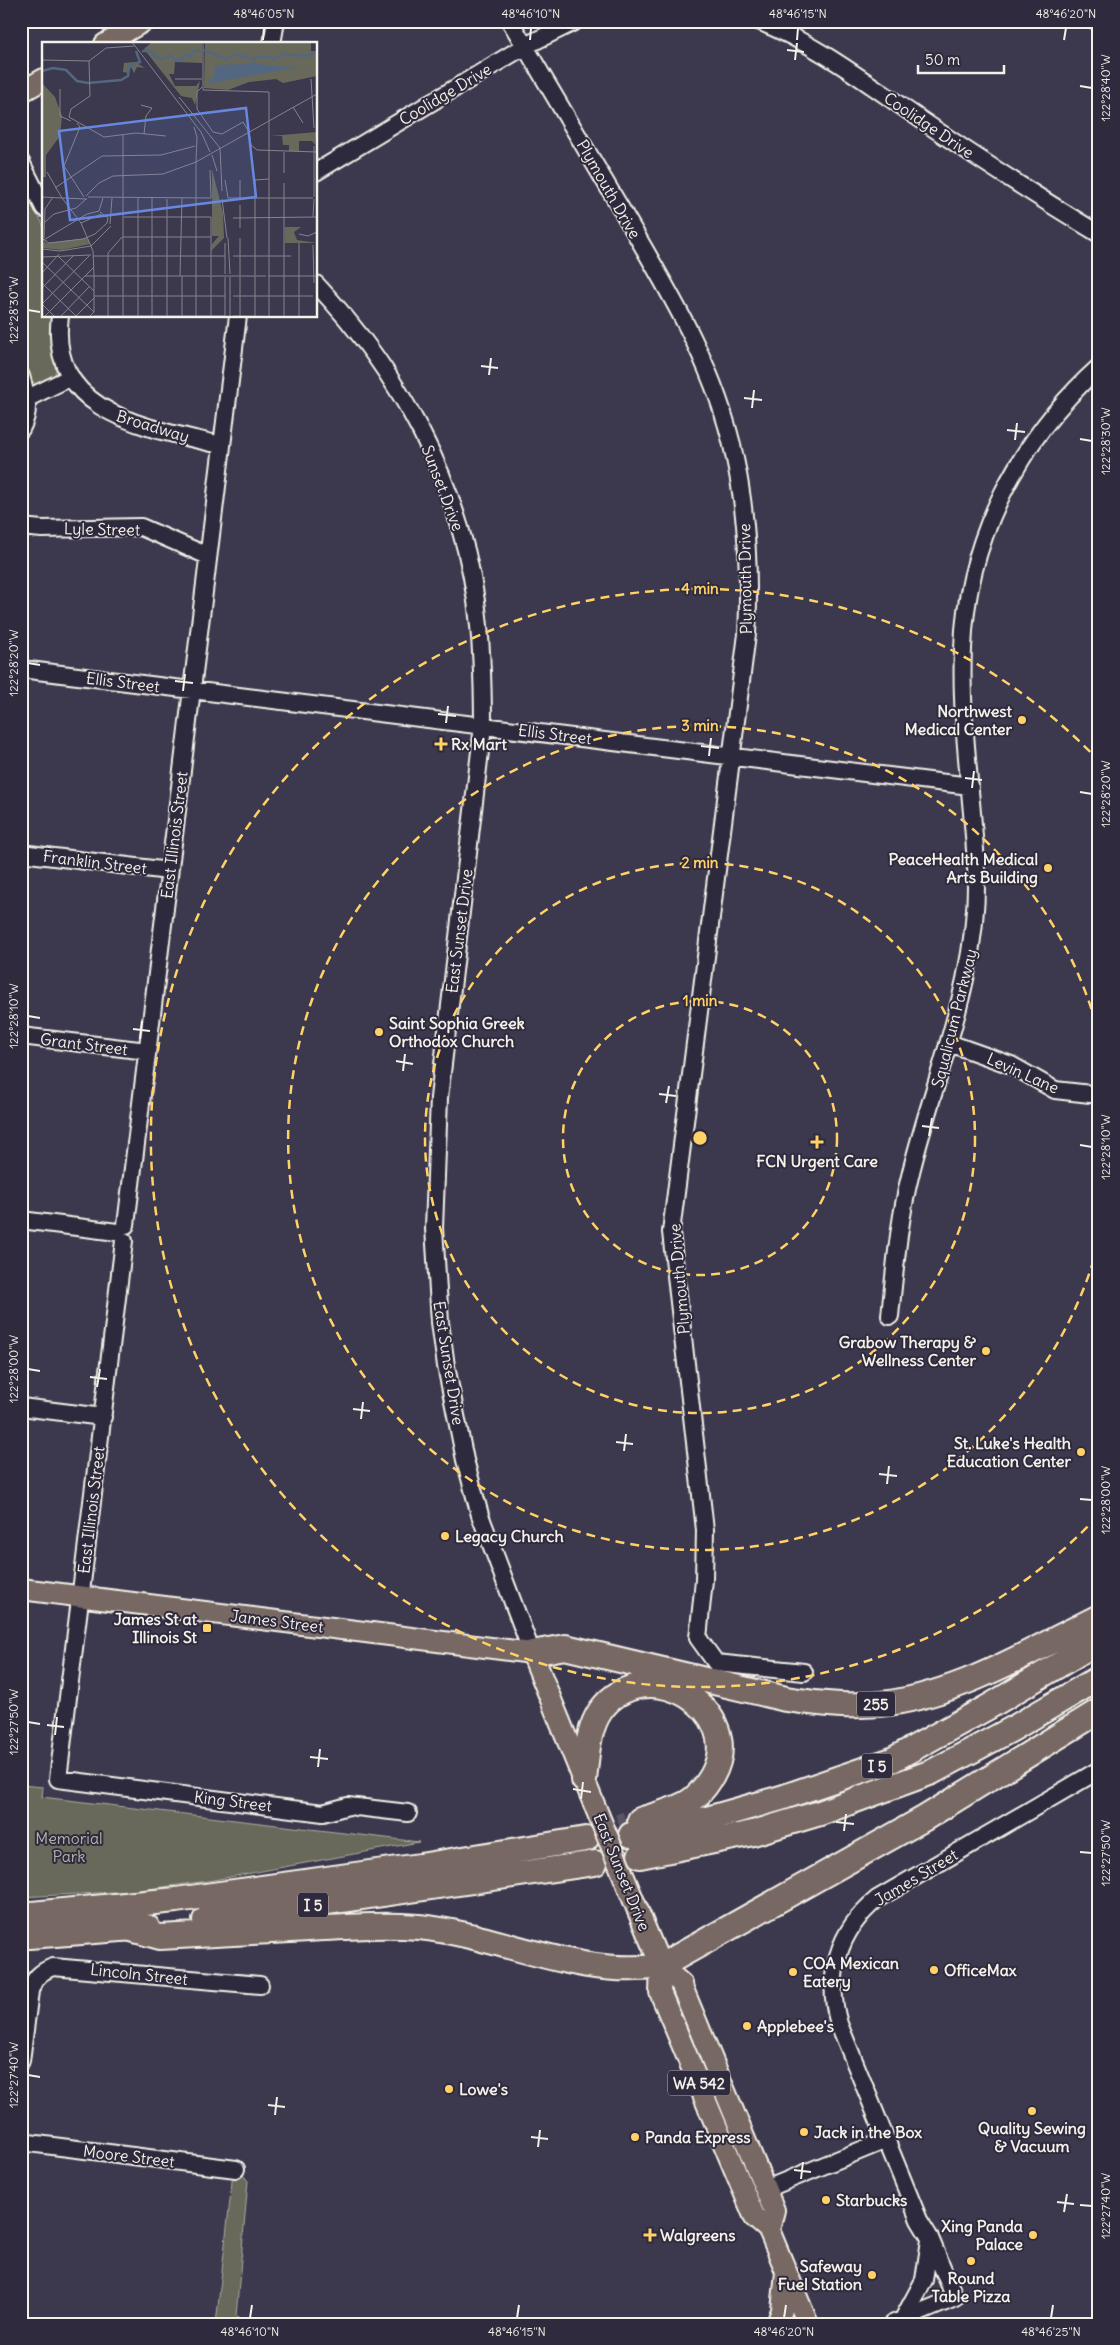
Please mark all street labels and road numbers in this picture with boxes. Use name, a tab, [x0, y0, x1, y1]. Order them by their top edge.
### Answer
street label: Coolidge Drive	[395, 59, 495, 129]
street label: Coolidge Drive	[880, 88, 978, 162]
street label: Plymouth Drive	[573, 136, 645, 242]
street label: Broadway	[114, 405, 192, 447]
street label: Sunset Drive	[417, 442, 469, 534]
street label: Lyle Street	[64, 518, 141, 540]
street label: Plymouth Drive	[734, 523, 756, 635]
street label: Ellis Street	[85, 668, 162, 697]
street label: Ellis Street	[517, 720, 594, 749]
street label: East Illinois Street	[156, 770, 192, 900]
street label: Franklin Street	[42, 846, 149, 878]
street label: East Sunset Drive	[441, 868, 477, 994]
street label: Squalicum Parkway	[927, 946, 981, 1090]
street label: Grant Street	[39, 1029, 130, 1059]
street label: Levin Lane	[984, 1048, 1062, 1098]
street label: Plymouth Drive	[664, 1223, 694, 1335]
street label: East Sunset Drive	[429, 1300, 469, 1426]
street label: East Illinois Street	[73, 1445, 109, 1575]
street label: James Street	[229, 1605, 325, 1637]
road number: 255	[857, 1692, 895, 1716]
road number: I 5	[862, 1754, 892, 1778]
street label: King Street	[193, 1786, 274, 1816]
street label: East Sunset Drive	[589, 1810, 655, 1934]
street label: James Street	[871, 1844, 962, 1910]
road number: I 5	[298, 1892, 328, 1918]
street label: Lincoln Street	[89, 1959, 189, 1989]
road number: WA 542	[668, 2070, 730, 2096]
street label: Moore Street	[82, 2140, 176, 2172]

